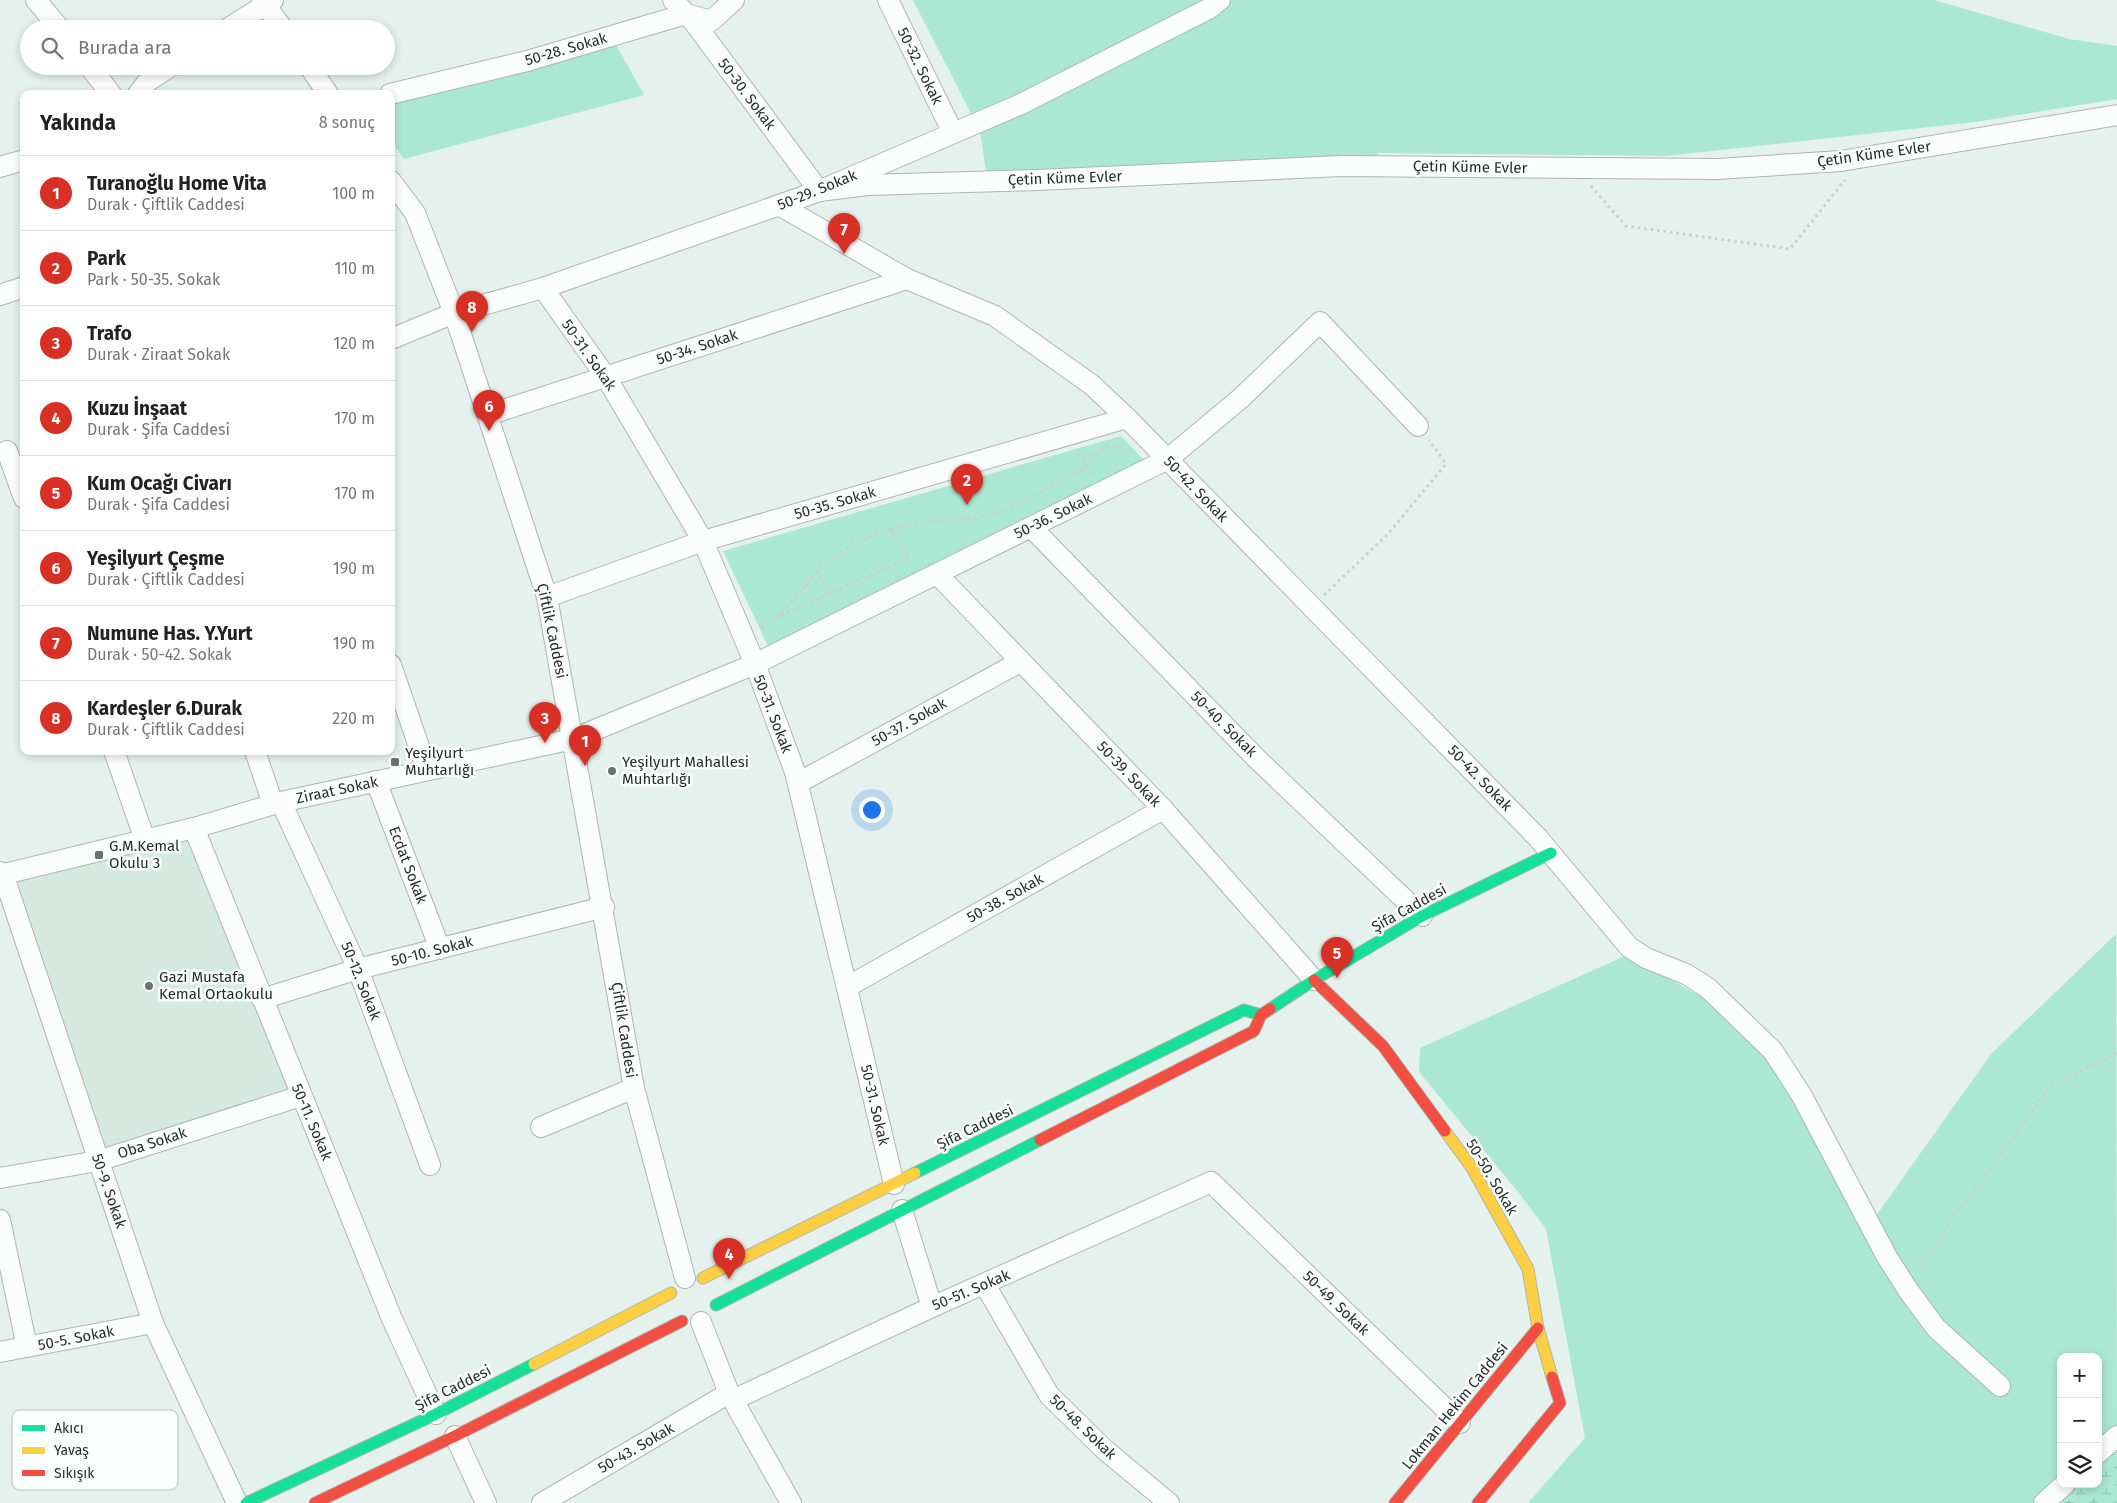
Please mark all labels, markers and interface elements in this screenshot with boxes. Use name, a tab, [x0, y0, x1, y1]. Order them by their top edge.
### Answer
search box	[20, 20, 395, 75]
street label: 50-32. Sokak	[894, 24, 947, 108]
street label: 50-28. Sokak	[523, 29, 609, 69]
icon: search	[38, 34, 66, 62]
text: Burada ara	[78, 36, 172, 59]
street label: 50-30. Sokak	[714, 55, 780, 133]
text: Yakında	[40, 110, 116, 136]
text: 8 sonuç	[319, 113, 375, 132]
street label: Çetin Küme Evler	[1816, 137, 1932, 171]
street label: Çetin Küme Evler	[1413, 157, 1528, 177]
street label: 50-29. Sokak	[775, 166, 860, 214]
street label: Çetin Küme Evler	[1007, 167, 1123, 189]
text: Turanoğlu Home Vita	[87, 172, 267, 195]
text: 1	[52, 184, 60, 203]
text: 100 m	[332, 184, 375, 203]
text: Durak · Çiftlik Caddesi	[87, 195, 245, 214]
pin: 7	[828, 213, 860, 254]
text: Park	[87, 247, 126, 270]
text: 2	[52, 259, 60, 278]
text: 110 m	[334, 259, 375, 278]
text: Park · 50-35. Sokak	[87, 270, 220, 289]
pin: 8	[456, 291, 488, 332]
street label: 50-31. Sokak	[558, 316, 620, 394]
text: Trafo	[87, 322, 132, 345]
street label: 50-34. Sokak	[654, 325, 740, 369]
text: 3	[52, 334, 60, 353]
text: 120 m	[333, 334, 375, 353]
text: Durak · Ziraat Sokak	[87, 345, 230, 364]
pin: 6	[473, 390, 505, 431]
text: Kuzu İnşaat	[87, 397, 187, 420]
text: 4	[51, 409, 61, 428]
text: 170 m	[334, 409, 375, 428]
text: Durak · Şifa Caddesi	[87, 420, 230, 439]
street label: 50-42. Sokak	[1160, 452, 1232, 526]
pin: 2	[951, 464, 983, 505]
text: Kum Ocağı Civarı	[87, 472, 232, 495]
street label: 50-35. Sokak	[792, 483, 878, 523]
text: 5	[52, 484, 60, 503]
text: 170 m	[334, 484, 375, 503]
street label: 50-36. Sokak	[1011, 489, 1095, 543]
text: Durak · Şifa Caddesi	[87, 495, 230, 514]
text: Yeşilyurt Çeşme	[87, 547, 224, 570]
text: 6	[51, 559, 61, 578]
text: 190 m	[333, 559, 375, 578]
text: Durak · Çiftlik Caddesi	[87, 570, 245, 589]
street label: Çiftlik Caddesi	[533, 582, 571, 680]
text: Numune Has. Y.Yurt	[87, 622, 253, 645]
text: 7	[52, 634, 60, 653]
text: 190 m	[333, 634, 375, 653]
text: Durak · 50-42. Sokak	[87, 645, 232, 664]
street label: 50-31. Sokak	[750, 672, 796, 756]
street label: 50-40. Sokak	[1187, 687, 1261, 761]
street label: 50-37. Sokak	[868, 694, 950, 750]
text: Kardeşler 6.Durak	[87, 697, 242, 720]
pin: 3	[529, 702, 561, 743]
text: 8	[51, 709, 61, 728]
text: 220 m	[332, 709, 375, 728]
text: Durak · Çiftlik Caddesi	[87, 720, 245, 739]
pin: 1	[569, 725, 601, 766]
street label: 50-39. Sokak	[1093, 738, 1165, 811]
street label: 50-42. Sokak	[1444, 741, 1516, 815]
place label: Yeşilyurt Muhtarlığı	[405, 744, 474, 779]
place label: Yeşilyurt Mahallesi Muhtarlığı	[622, 753, 749, 788]
marker: Yeşilyurt Muhtarlığı	[389, 756, 401, 768]
marker: Yeşilyurt Mahallesi Muhtarlığı	[606, 765, 618, 777]
street label: Ziraat Sokak	[294, 772, 380, 807]
your location	[859, 797, 885, 823]
street label: Ecdat Sokak	[385, 824, 431, 906]
place label: G.M.Kemal Okulu 3	[109, 837, 180, 872]
marker: G.M.Kemal Okulu 3	[93, 849, 105, 861]
street label: 50-38. Sokak	[964, 869, 1047, 926]
street label: Şifa Caddesi	[1368, 880, 1450, 936]
street label: 50-10. Sokak	[389, 932, 475, 970]
pin: 5	[1321, 937, 1353, 978]
street label: 50-12. Sokak	[337, 939, 385, 1023]
place label: Gazi Mustafa Kemal Ortaokulu	[159, 968, 273, 1003]
marker: Gazi Mustafa Kemal Ortaokulu	[143, 980, 155, 992]
street label: Çiftlik Caddesi	[608, 981, 640, 1079]
street label: 50-31. Sokak	[857, 1063, 893, 1147]
street label: 50-11. Sokak	[288, 1081, 336, 1163]
street label: Şifa Caddesi	[934, 1101, 1016, 1153]
street label: Oba Sokak	[115, 1123, 189, 1163]
street label: 50-50. Sokak	[1462, 1136, 1522, 1219]
street label: 50-9. Sokak	[88, 1151, 130, 1231]
pin: 4	[713, 1238, 745, 1279]
street label: 50-51. Sokak	[929, 1265, 1013, 1314]
street label: 50-49. Sokak	[1299, 1267, 1373, 1339]
street label: 50-5. Sokak	[36, 1322, 116, 1354]
street label: Lokman Hekim Caddesi	[1398, 1339, 1512, 1473]
map controls	[2057, 1353, 2102, 1488]
button: +	[2057, 1353, 2102, 1398]
street label: Şifa Caddesi	[412, 1361, 494, 1415]
street label: 50-48. Sokak	[1046, 1391, 1120, 1464]
button: −	[2057, 1398, 2102, 1443]
legend	[12, 1410, 178, 1490]
street label: 50-43. Sokak	[595, 1419, 677, 1477]
text: Akıcı	[54, 1420, 84, 1437]
text: Yavaş	[54, 1442, 89, 1459]
button: layers	[2057, 1443, 2102, 1488]
text: Sıkışık	[54, 1465, 95, 1482]

